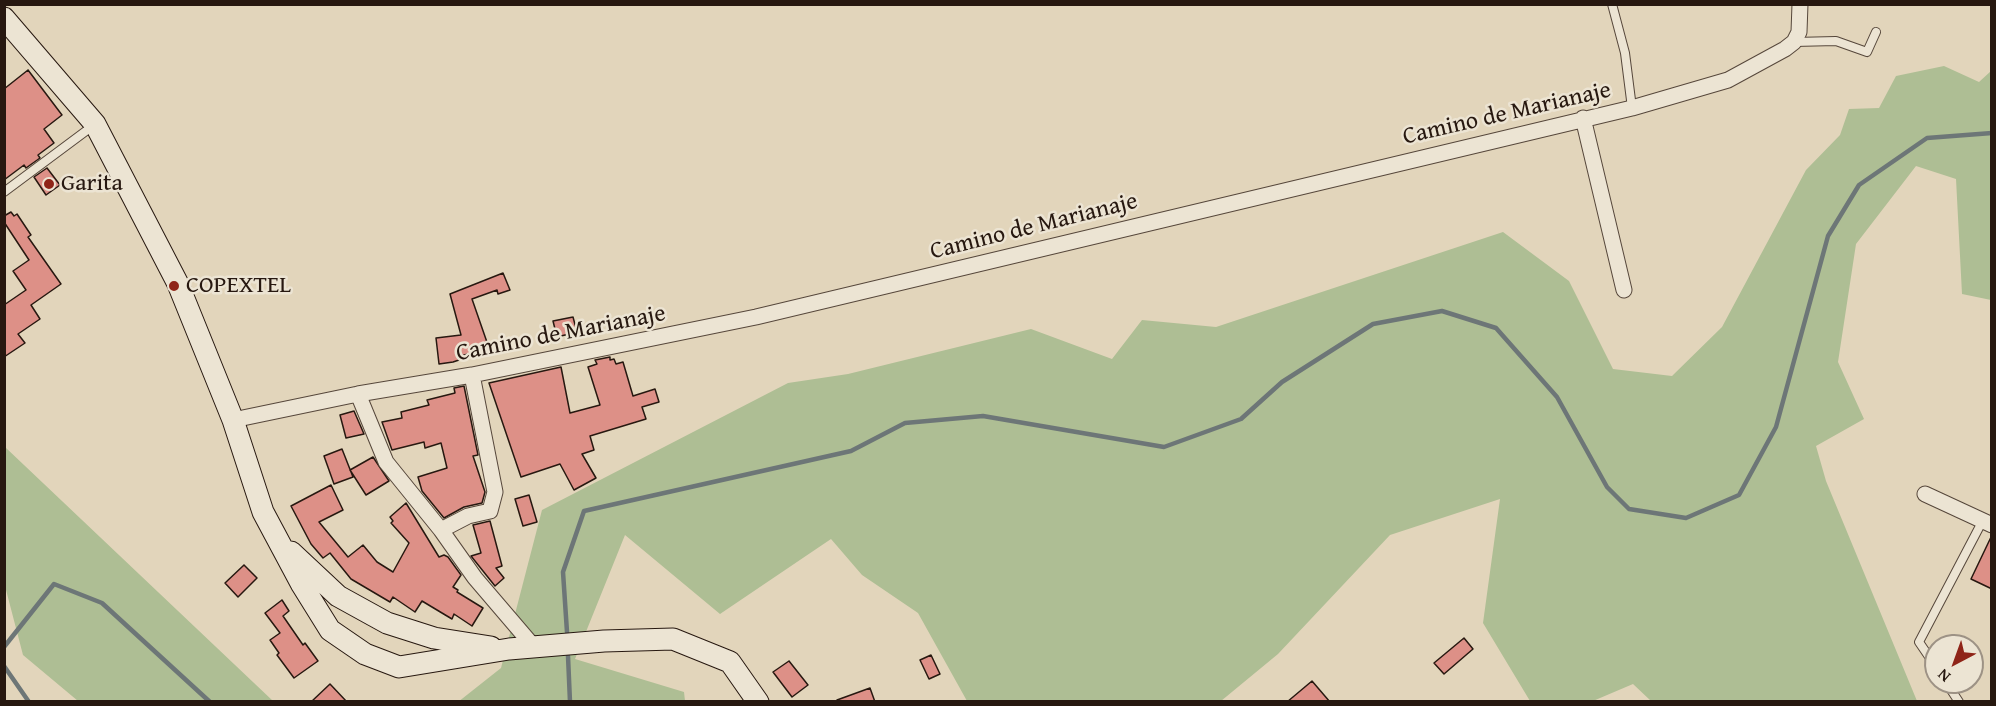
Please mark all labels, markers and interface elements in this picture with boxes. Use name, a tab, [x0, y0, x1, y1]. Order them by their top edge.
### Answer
street label: Camino de Marianaje	[1400, 76, 1614, 152]
place label: Garita	[61, 170, 123, 198]
marker: Garita	[42, 177, 56, 191]
street label: Camino de Marianaje	[927, 187, 1141, 267]
place label: COPEXTEL	[186, 272, 291, 300]
marker: COPEXTEL	[167, 279, 181, 293]
street label: Camino de Marianaje	[454, 300, 668, 368]
north arrow	[1924, 634, 1984, 694]
text: N	[1932, 664, 1955, 689]

